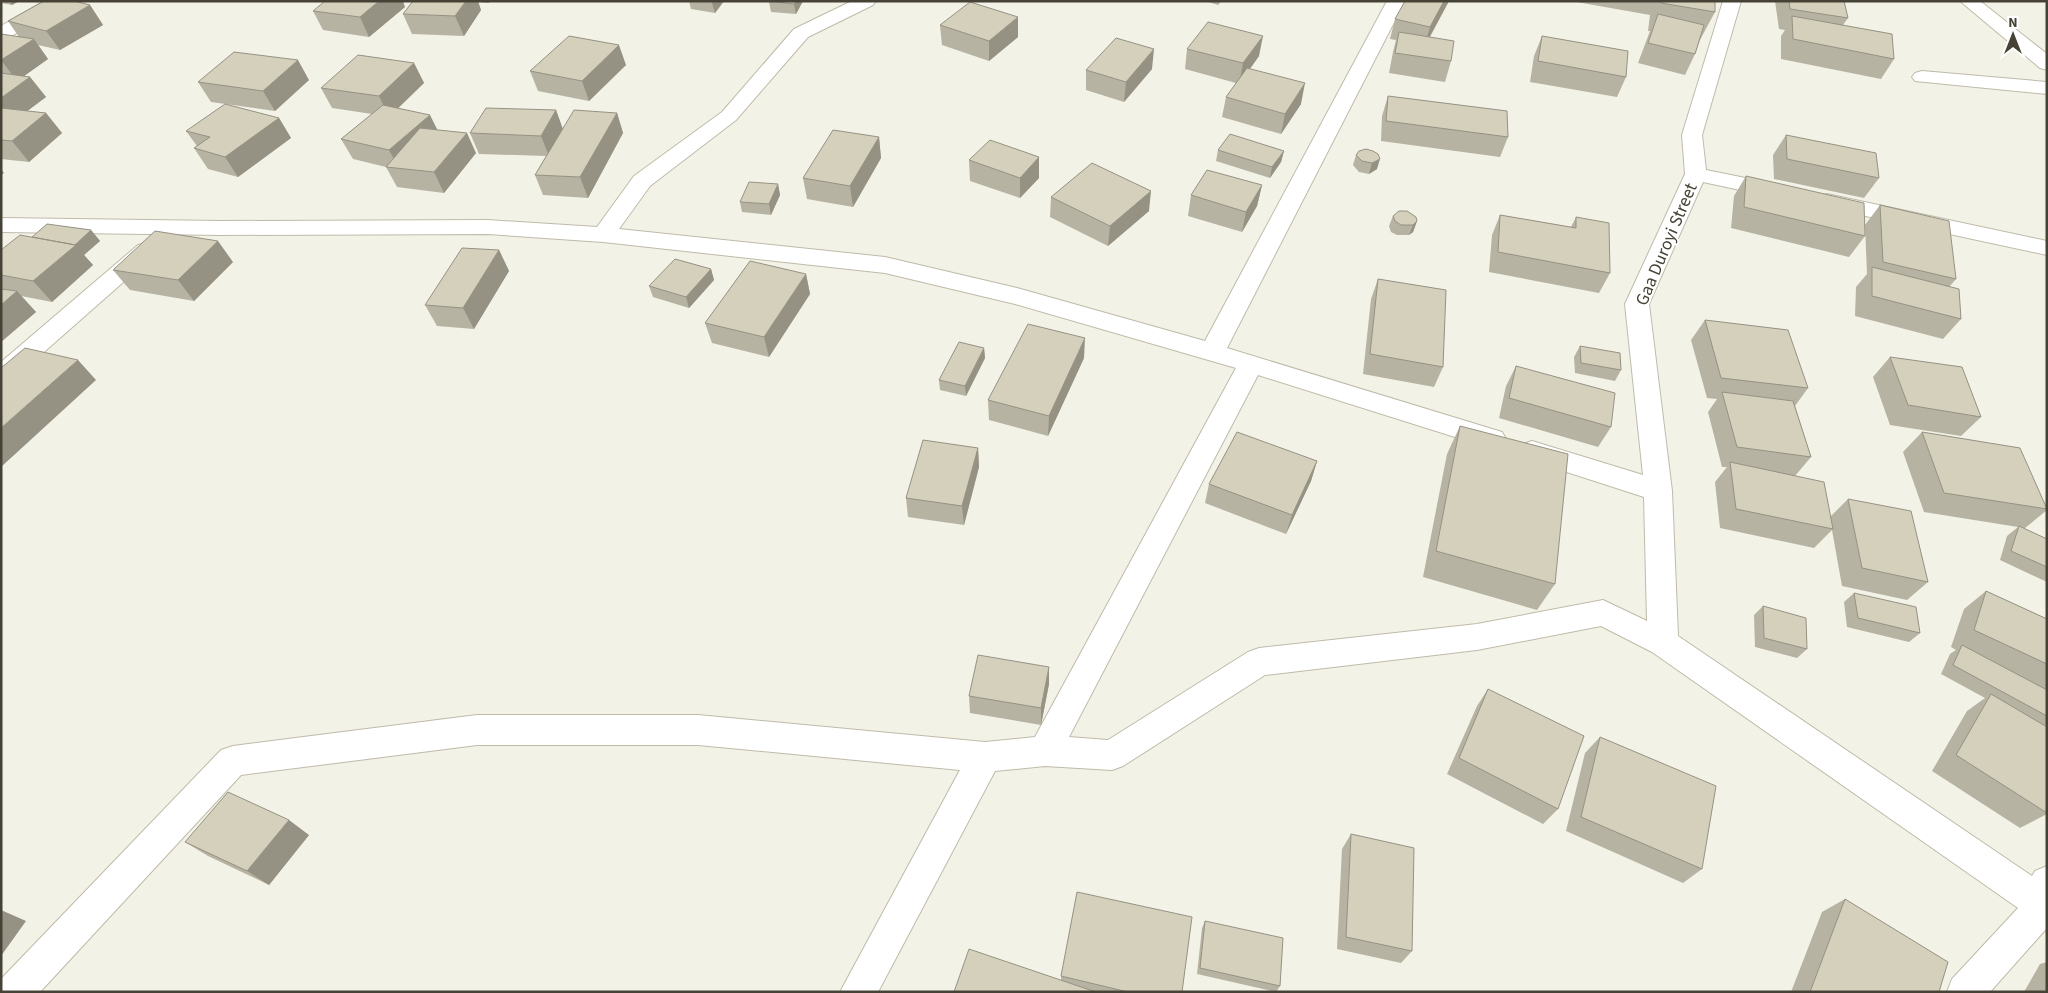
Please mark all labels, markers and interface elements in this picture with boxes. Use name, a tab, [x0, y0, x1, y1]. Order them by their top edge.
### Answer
north arrow	[1988, 10, 2038, 60]
text: N	[2008, 13, 2018, 33]
street label: Gaa Duroyi Street	[1629, 179, 1704, 309]

